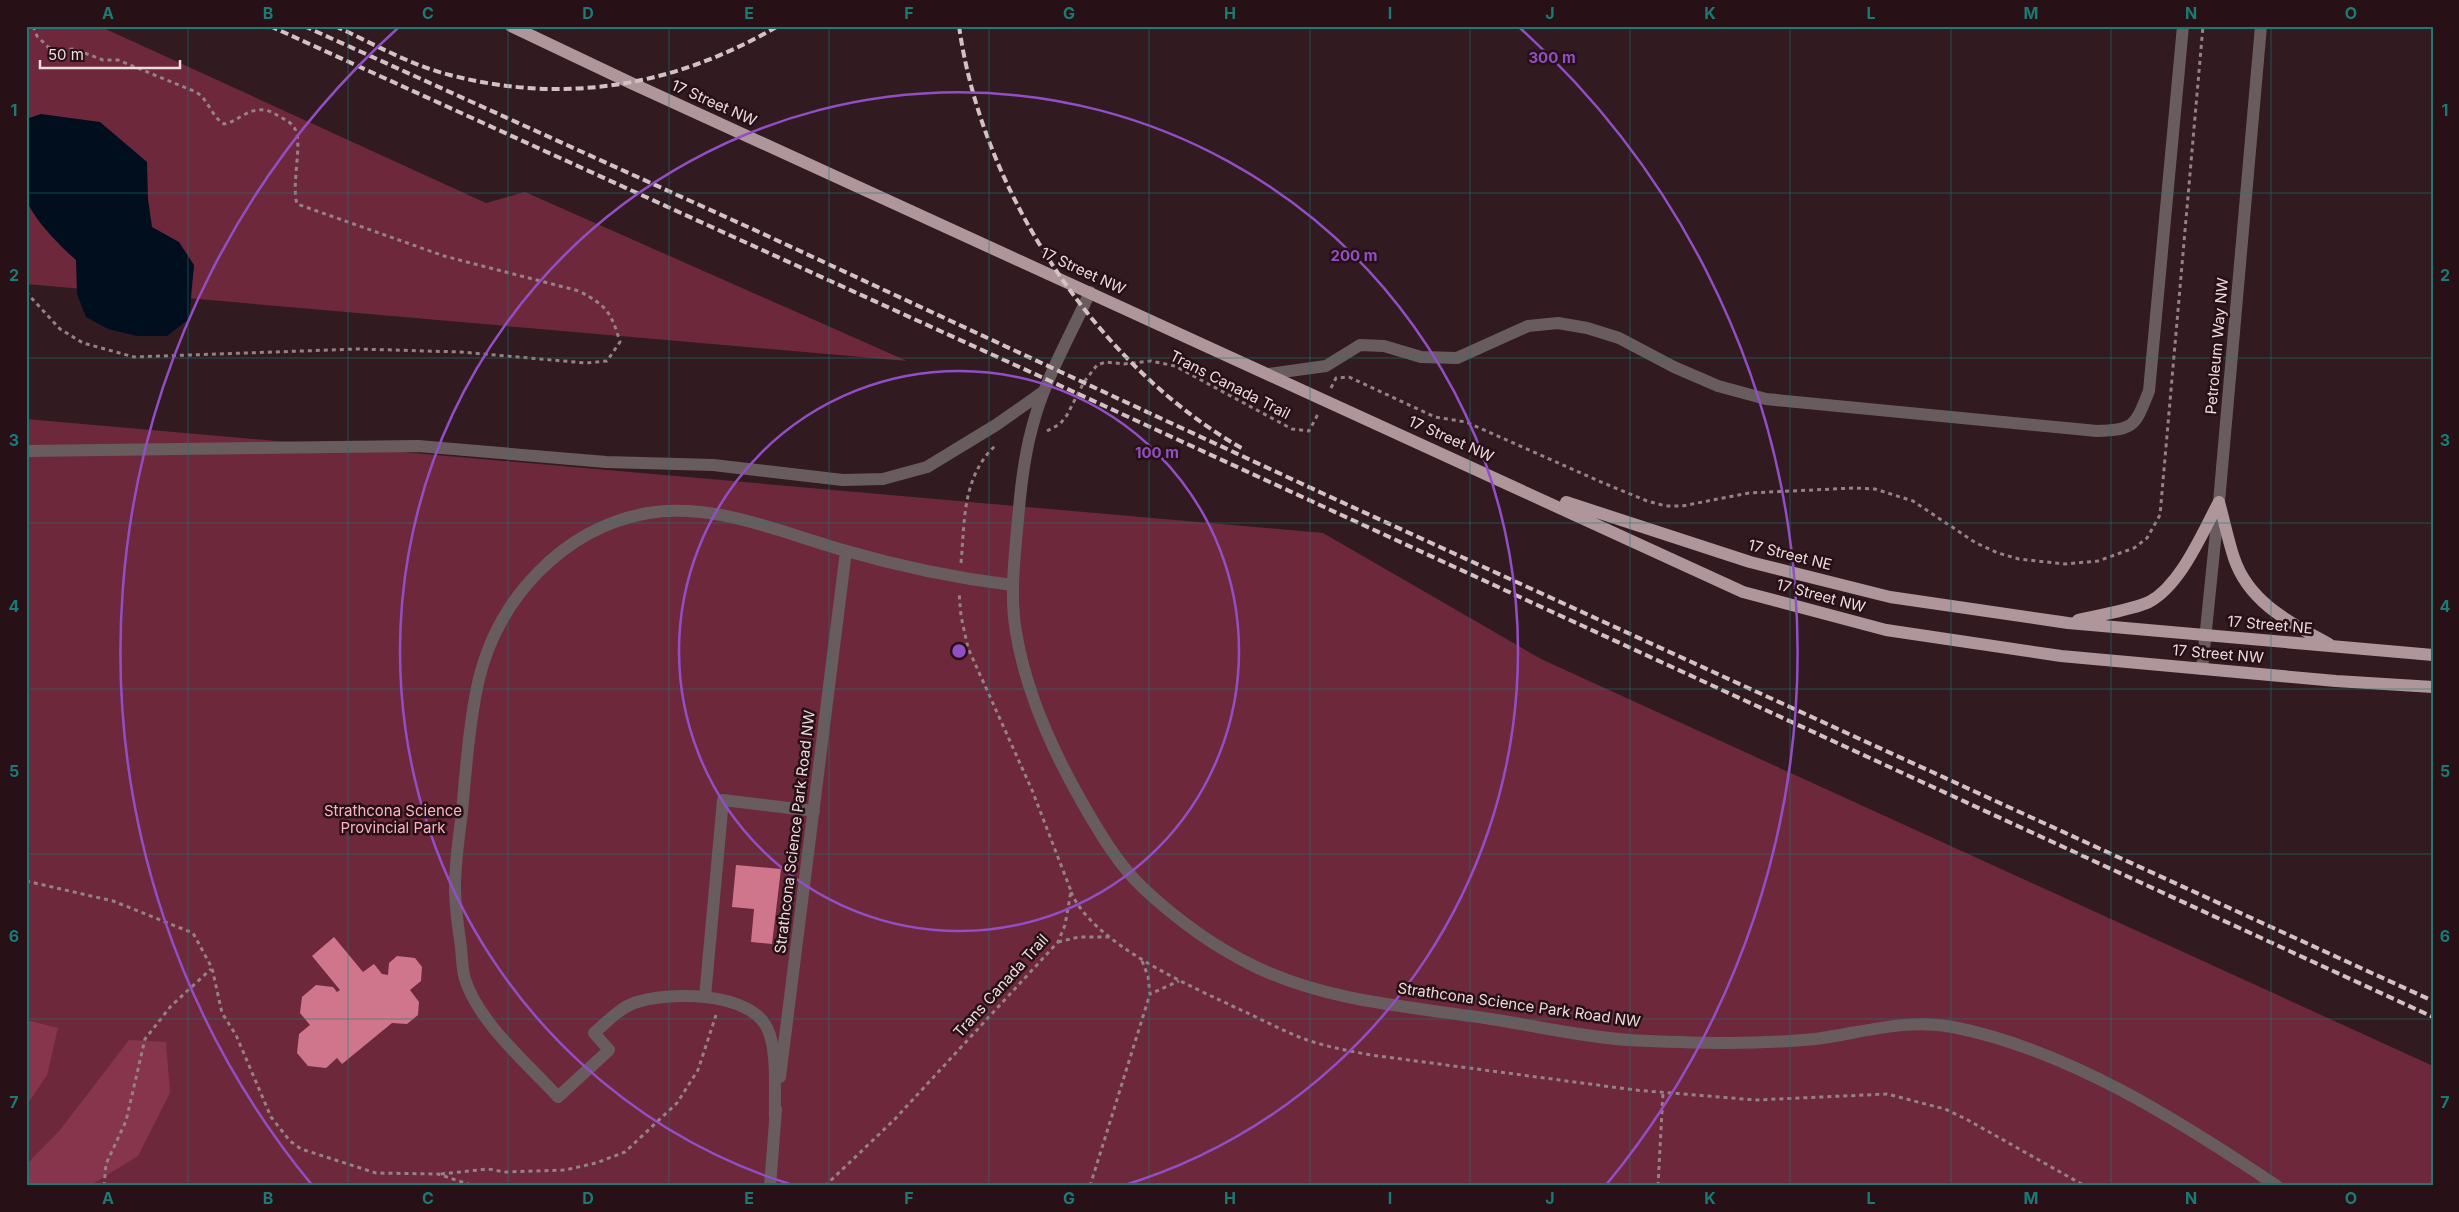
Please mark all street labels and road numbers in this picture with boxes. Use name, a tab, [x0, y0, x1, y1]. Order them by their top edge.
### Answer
street label: 17 Street NW	[669, 75, 760, 130]
street label: 17 Street NW	[1038, 243, 1129, 299]
street label: Petroleum Way NW	[2201, 277, 2232, 415]
street label: Trans Canada Trail	[1167, 346, 1294, 423]
street label: 17 Street NW	[1406, 411, 1497, 466]
street label: 17 Street NE	[1746, 535, 1834, 574]
street label: 17 Street NW	[1775, 575, 1868, 617]
street label: 17 Street NE	[2227, 611, 2314, 638]
street label: 17 Street NW	[2172, 640, 2265, 667]
street label: Strathcona Science Park Road NW	[770, 709, 819, 955]
street label: Trans Canada Trail	[949, 930, 1052, 1041]
street label: Strathcona Science Park Road NW	[1396, 978, 1642, 1031]

